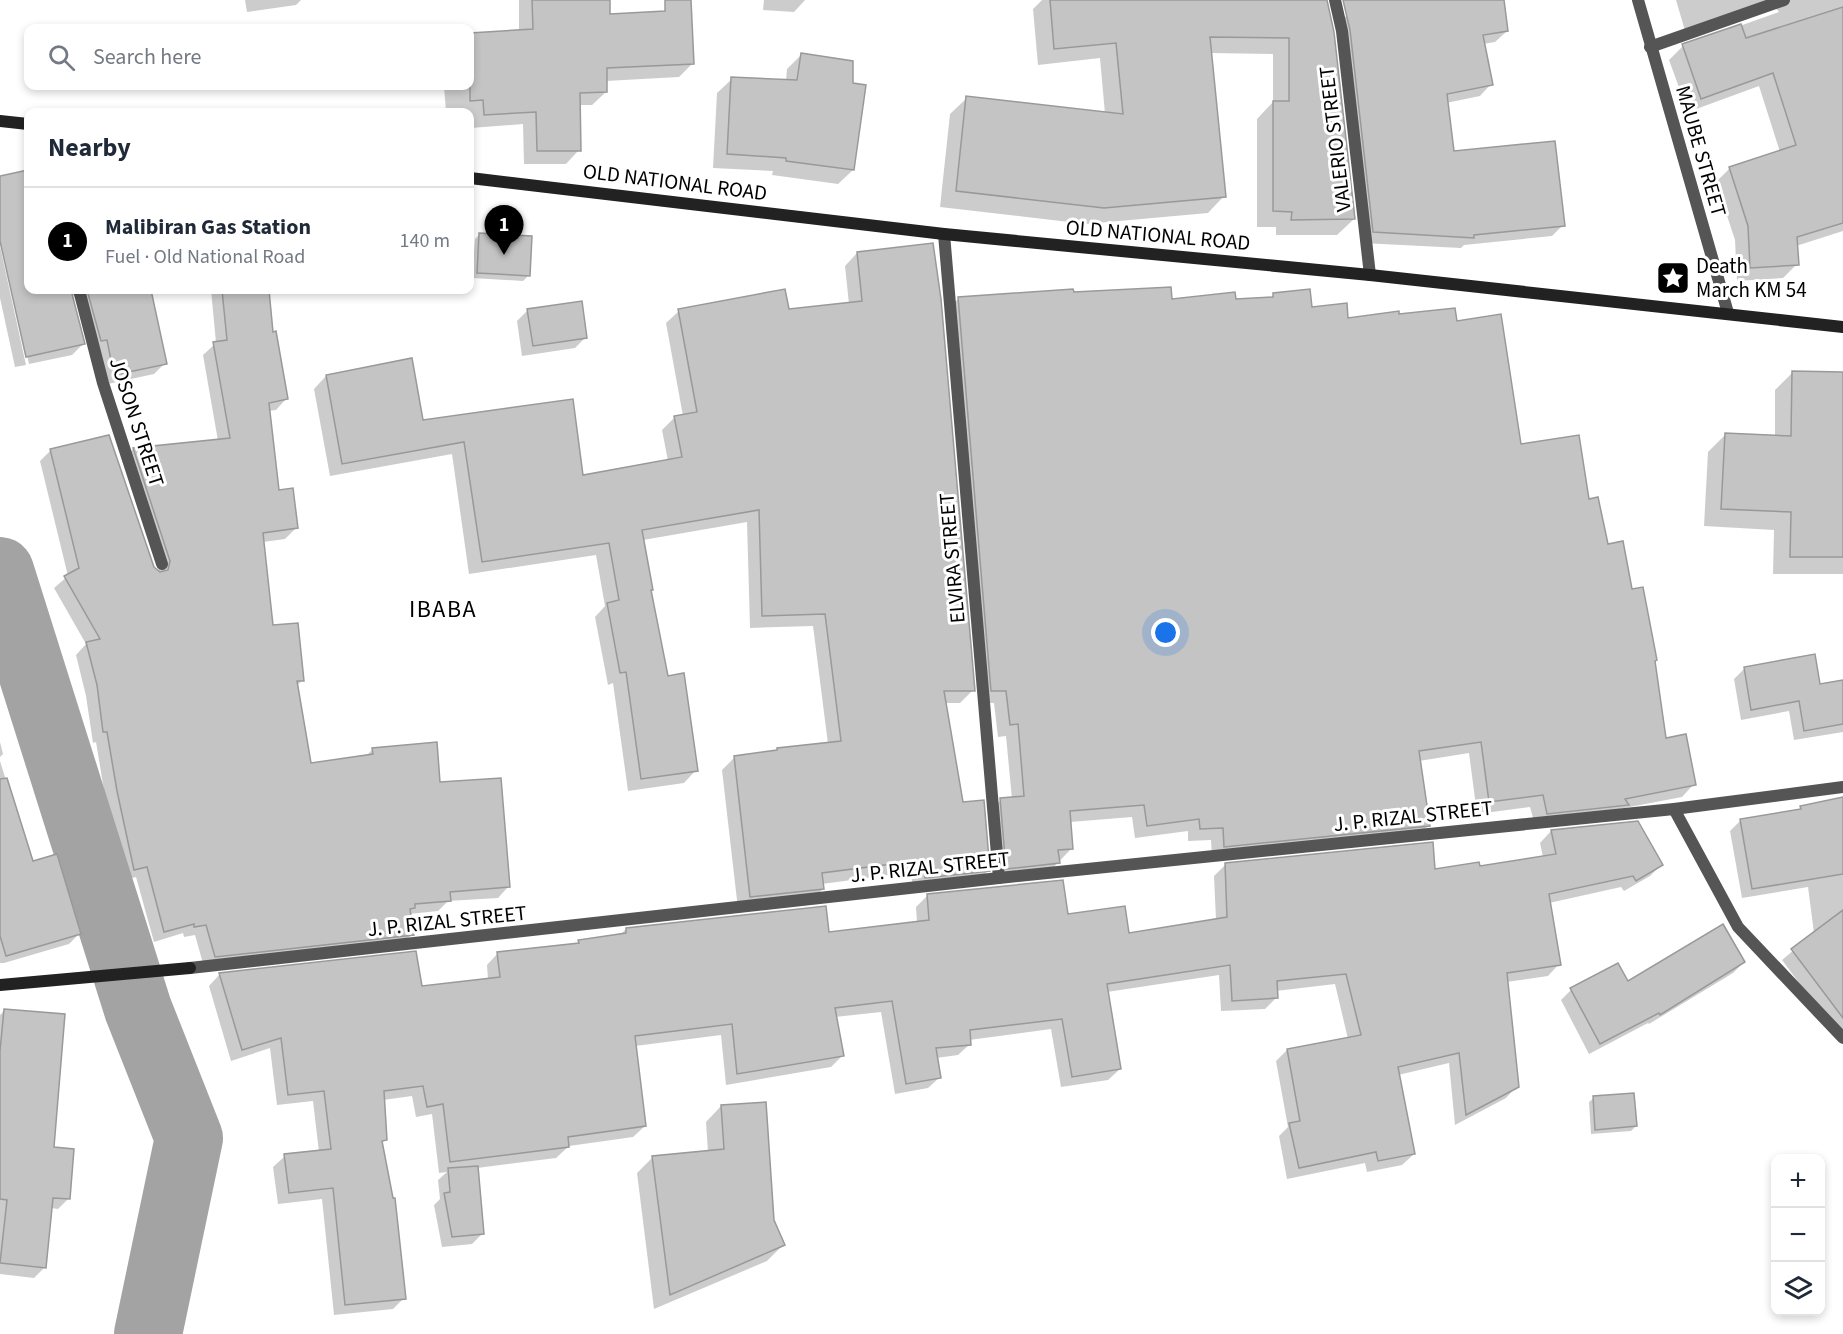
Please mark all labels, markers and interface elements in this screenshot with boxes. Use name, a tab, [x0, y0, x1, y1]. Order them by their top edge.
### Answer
search box	[24, 24, 474, 90]
icon: search	[45, 41, 78, 74]
text: Search here	[93, 41, 201, 73]
street label: VALERIO STREET	[1311, 65, 1359, 213]
street label: MAUBE STREET	[1668, 82, 1734, 220]
text: Nearby	[48, 129, 131, 166]
street label: OLD NATIONAL ROAD	[581, 156, 769, 208]
pin: 1	[484, 206, 524, 255]
text: Malibiran Gas Station	[105, 211, 311, 243]
street label: OLD NATIONAL ROAD	[1064, 212, 1252, 258]
text: 1	[62, 227, 73, 255]
text: 140 m	[400, 227, 450, 255]
text: Fuel · Old National Road	[105, 243, 305, 271]
place label: Death March KM 54	[1696, 251, 1807, 305]
place icon: Death March KM 54	[1655, 260, 1691, 296]
street label: JOSON STREET	[102, 353, 172, 491]
street label: ELVIRA STREET	[931, 492, 973, 624]
district label: IBABA	[409, 592, 477, 627]
your location	[1151, 618, 1180, 647]
street label: J. P. RIZAL STREET	[1332, 793, 1494, 839]
street label: J. P. RIZAL STREET	[849, 844, 1011, 890]
street label: J. P. RIZAL STREET	[366, 898, 528, 944]
map controls	[1771, 1154, 1825, 1316]
button: +	[1771, 1154, 1825, 1208]
button: −	[1771, 1208, 1825, 1262]
button: layers	[1771, 1262, 1825, 1316]

